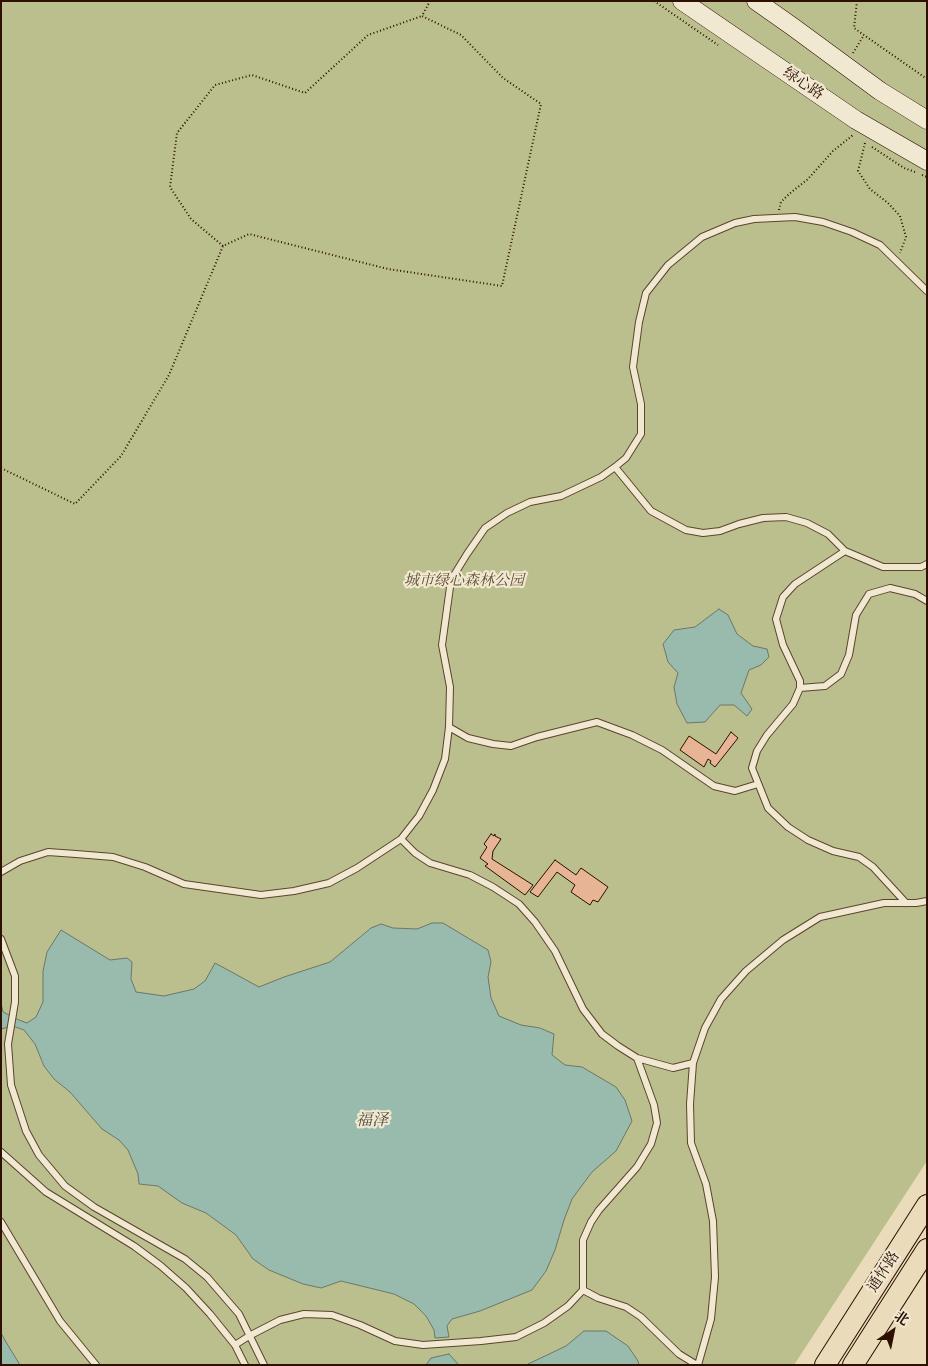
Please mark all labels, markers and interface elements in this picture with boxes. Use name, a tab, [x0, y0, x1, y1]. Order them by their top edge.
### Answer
street label: 绿心路	[779, 64, 827, 104]
park label: 城市绿心森林公园	[404, 572, 524, 590]
water label: 福泽	[356, 1111, 388, 1131]
street label: 通怀路	[864, 1248, 904, 1296]
north arrow	[868, 1306, 918, 1356]
text: 北	[891, 1306, 913, 1330]

